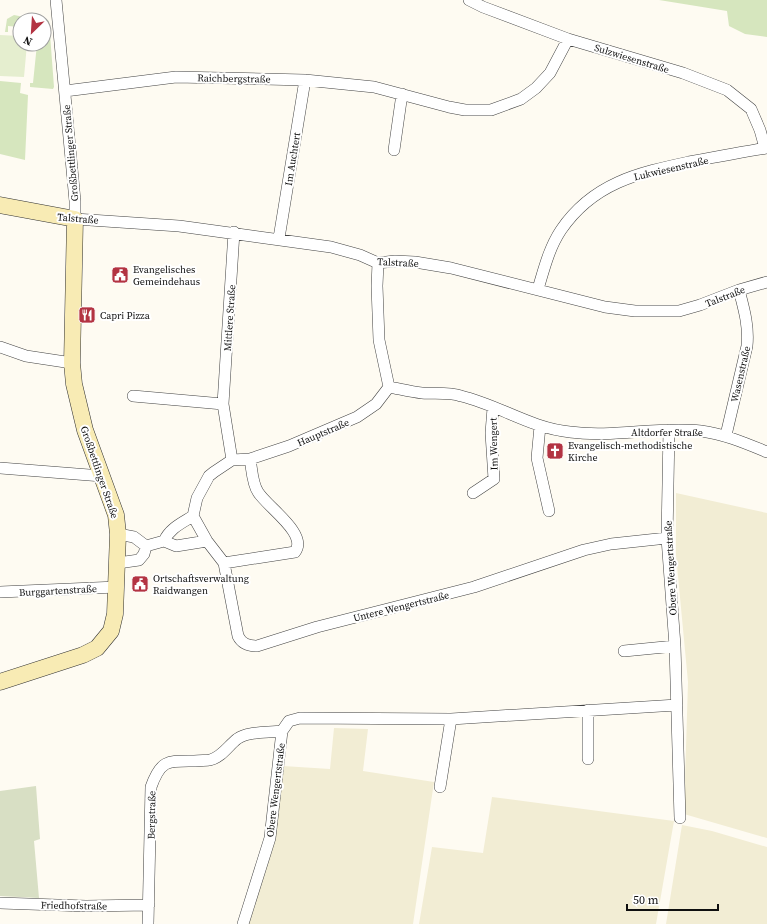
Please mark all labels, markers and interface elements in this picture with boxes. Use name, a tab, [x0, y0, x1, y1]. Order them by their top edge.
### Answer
north arrow	[12, 12, 52, 52]
text: N	[21, 32, 35, 49]
street label: Sulzwiesenstraße	[593, 41, 671, 76]
street label: Raichbergstraße	[197, 71, 271, 86]
street label: Großbettlinger Straße	[60, 104, 81, 202]
street label: Im Auchtert	[282, 131, 303, 187]
street label: Lukwiesenstraße	[633, 154, 710, 183]
street label: Talstraße	[57, 210, 99, 227]
street label: Talstraße	[377, 255, 419, 270]
place label: Evangelisches Gemeindehaus	[133, 263, 200, 288]
public building icon: Evangelisches Gemeindehaus	[110, 265, 130, 285]
street label: Talstraße	[703, 283, 747, 310]
street label: Mittlere Straße	[221, 284, 238, 352]
restaurant icon: Capri Pizza	[77, 305, 97, 325]
place label: Capri Pizza	[100, 309, 151, 322]
street label: Wasenstraße	[728, 345, 753, 404]
street label: Hauptstraße	[295, 416, 351, 449]
street label: Im Wengert	[487, 417, 500, 470]
street label: Großbettlinger Straße	[78, 424, 121, 520]
street label: Altdorfer Straße	[631, 426, 703, 439]
place label: Evangelisch-methodistische Kirche	[568, 439, 692, 464]
church icon: Evangelisch-methodistische Kirche	[545, 441, 565, 461]
street label: Obere Wengertstraße	[662, 520, 679, 616]
place label: Ortschaftsverwaltung Raidwangen	[153, 572, 249, 597]
public building icon: Ortschaftsverwaltung Raidwangen	[130, 574, 150, 594]
street label: Burggartenstraße	[19, 582, 97, 599]
street label: Untere Wengertstraße	[352, 588, 450, 625]
street label: Obere Wengertstraße	[263, 742, 288, 838]
street label: Bergstraße	[145, 791, 158, 839]
scale bar	[627, 886, 718, 912]
text: 50 m	[633, 892, 659, 908]
street label: Friedhofstraße	[41, 898, 107, 913]

